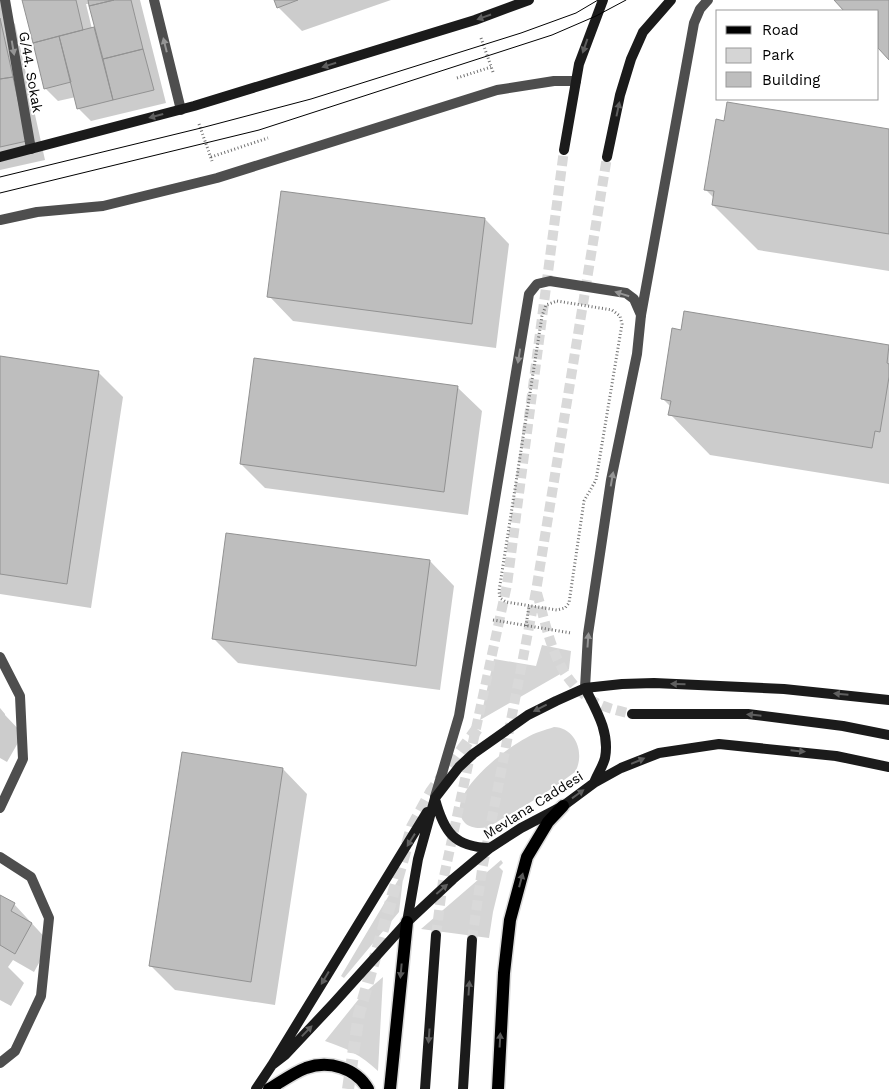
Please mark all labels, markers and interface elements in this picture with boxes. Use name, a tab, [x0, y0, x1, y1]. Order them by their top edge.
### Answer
legend	[716, 10, 879, 100]
one-way arrow	[476, 14, 491, 21]
text: Road	[762, 21, 799, 39]
street label: G/44. Sokak	[16, 30, 46, 114]
one-way arrow	[161, 38, 169, 53]
one-way arrow	[581, 38, 589, 53]
one-way arrow	[10, 40, 18, 56]
text: Park	[762, 46, 795, 64]
one-way arrow	[321, 62, 336, 70]
text: Building	[762, 71, 820, 89]
one-way arrow	[614, 100, 622, 116]
one-way arrow	[148, 112, 164, 120]
one-way arrow	[615, 289, 630, 297]
one-way arrow	[515, 348, 523, 364]
one-way arrow	[608, 471, 616, 487]
one-way arrow	[584, 631, 592, 647]
one-way arrow	[670, 680, 686, 688]
one-way arrow	[832, 690, 848, 698]
one-way arrow	[533, 704, 548, 712]
one-way arrow	[746, 711, 762, 719]
one-way arrow	[790, 748, 806, 756]
one-way arrow	[631, 757, 645, 765]
street label: Mevlana Caddesi	[480, 768, 586, 842]
one-way arrow	[571, 789, 585, 799]
one-way arrow	[406, 834, 416, 847]
one-way arrow	[517, 872, 525, 887]
one-way arrow	[435, 883, 448, 894]
one-way arrow	[397, 963, 405, 979]
one-way arrow	[320, 971, 329, 984]
one-way arrow	[466, 980, 474, 996]
one-way arrow	[301, 1026, 313, 1038]
one-way arrow	[425, 1028, 433, 1044]
one-way arrow	[496, 1032, 504, 1048]

